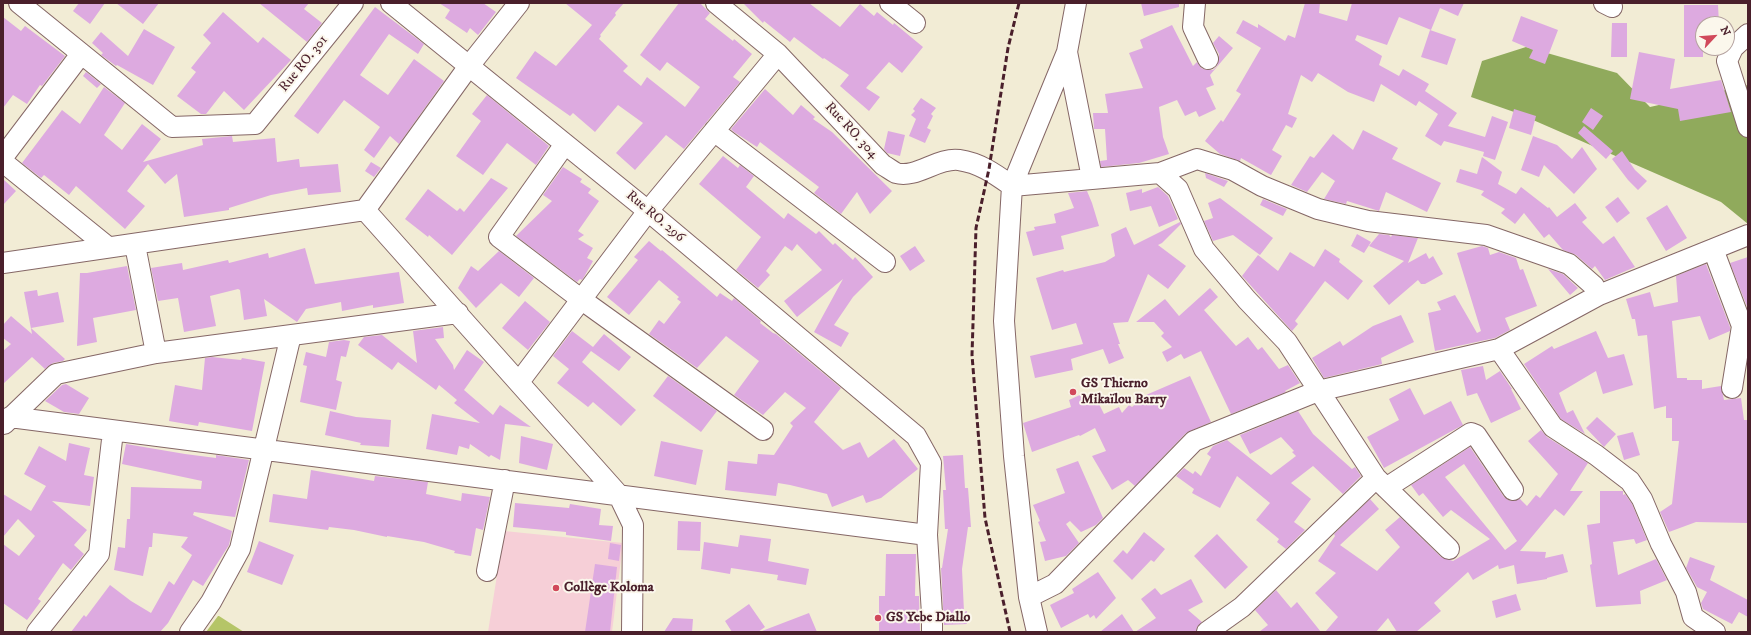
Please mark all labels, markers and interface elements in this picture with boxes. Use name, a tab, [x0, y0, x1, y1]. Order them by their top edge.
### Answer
north arrow	[1695, 16, 1735, 56]
text: N	[1717, 24, 1733, 38]
street label: Rue RO. 301	[276, 32, 332, 96]
street label: Rue RO. 304	[821, 99, 881, 163]
street label: Rue RO. 296	[622, 188, 688, 246]
place label: GS Thierno Mikaïlou Barry	[1081, 376, 1166, 408]
marker: GS Thierno Mikaïlou Barry	[1068, 387, 1078, 397]
place label: Collège Koloma	[564, 580, 654, 596]
marker: Collège Koloma	[551, 583, 561, 593]
place label: GS Yebe Diallo	[886, 610, 970, 626]
marker: GS Yebe Diallo	[873, 613, 883, 623]

